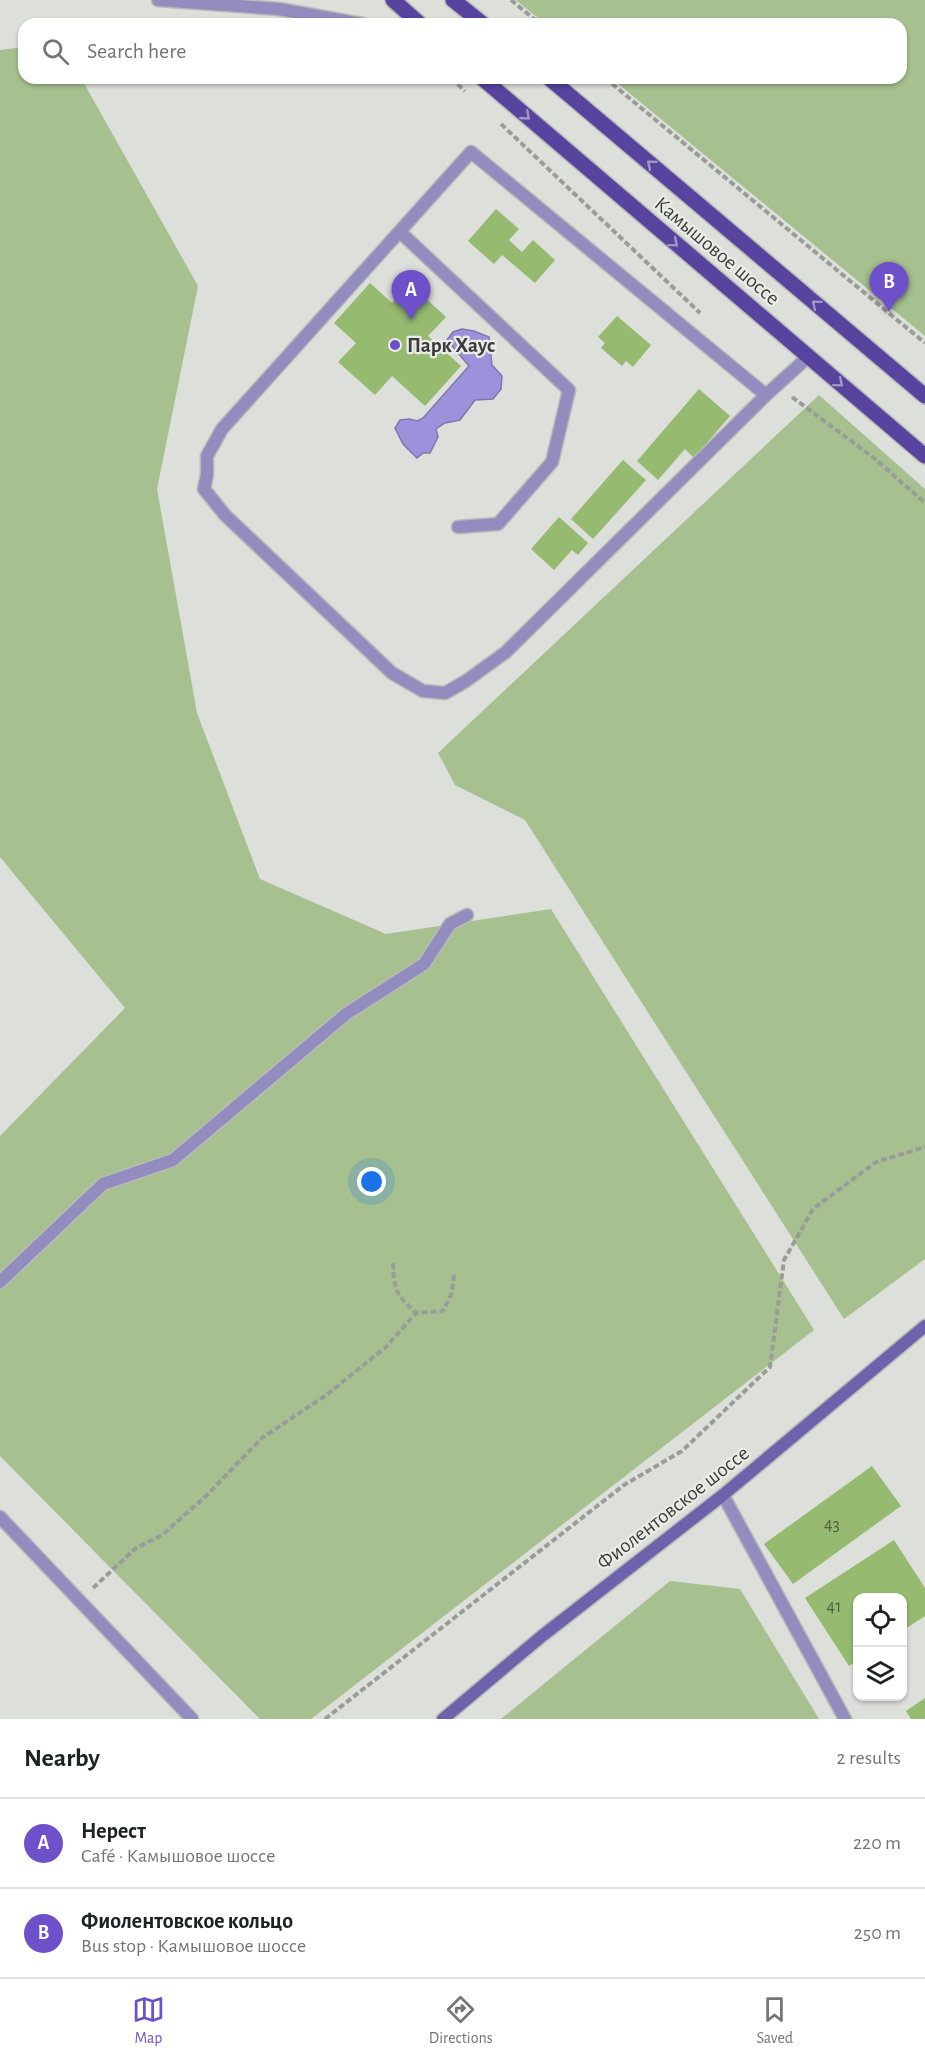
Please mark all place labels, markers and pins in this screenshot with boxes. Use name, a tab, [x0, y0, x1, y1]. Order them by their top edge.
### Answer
pin: B	[870, 262, 908, 312]
pin: A	[392, 270, 430, 320]
place label: Парк Хаус	[407, 335, 496, 356]
marker: Парк Хаус	[388, 338, 402, 352]

